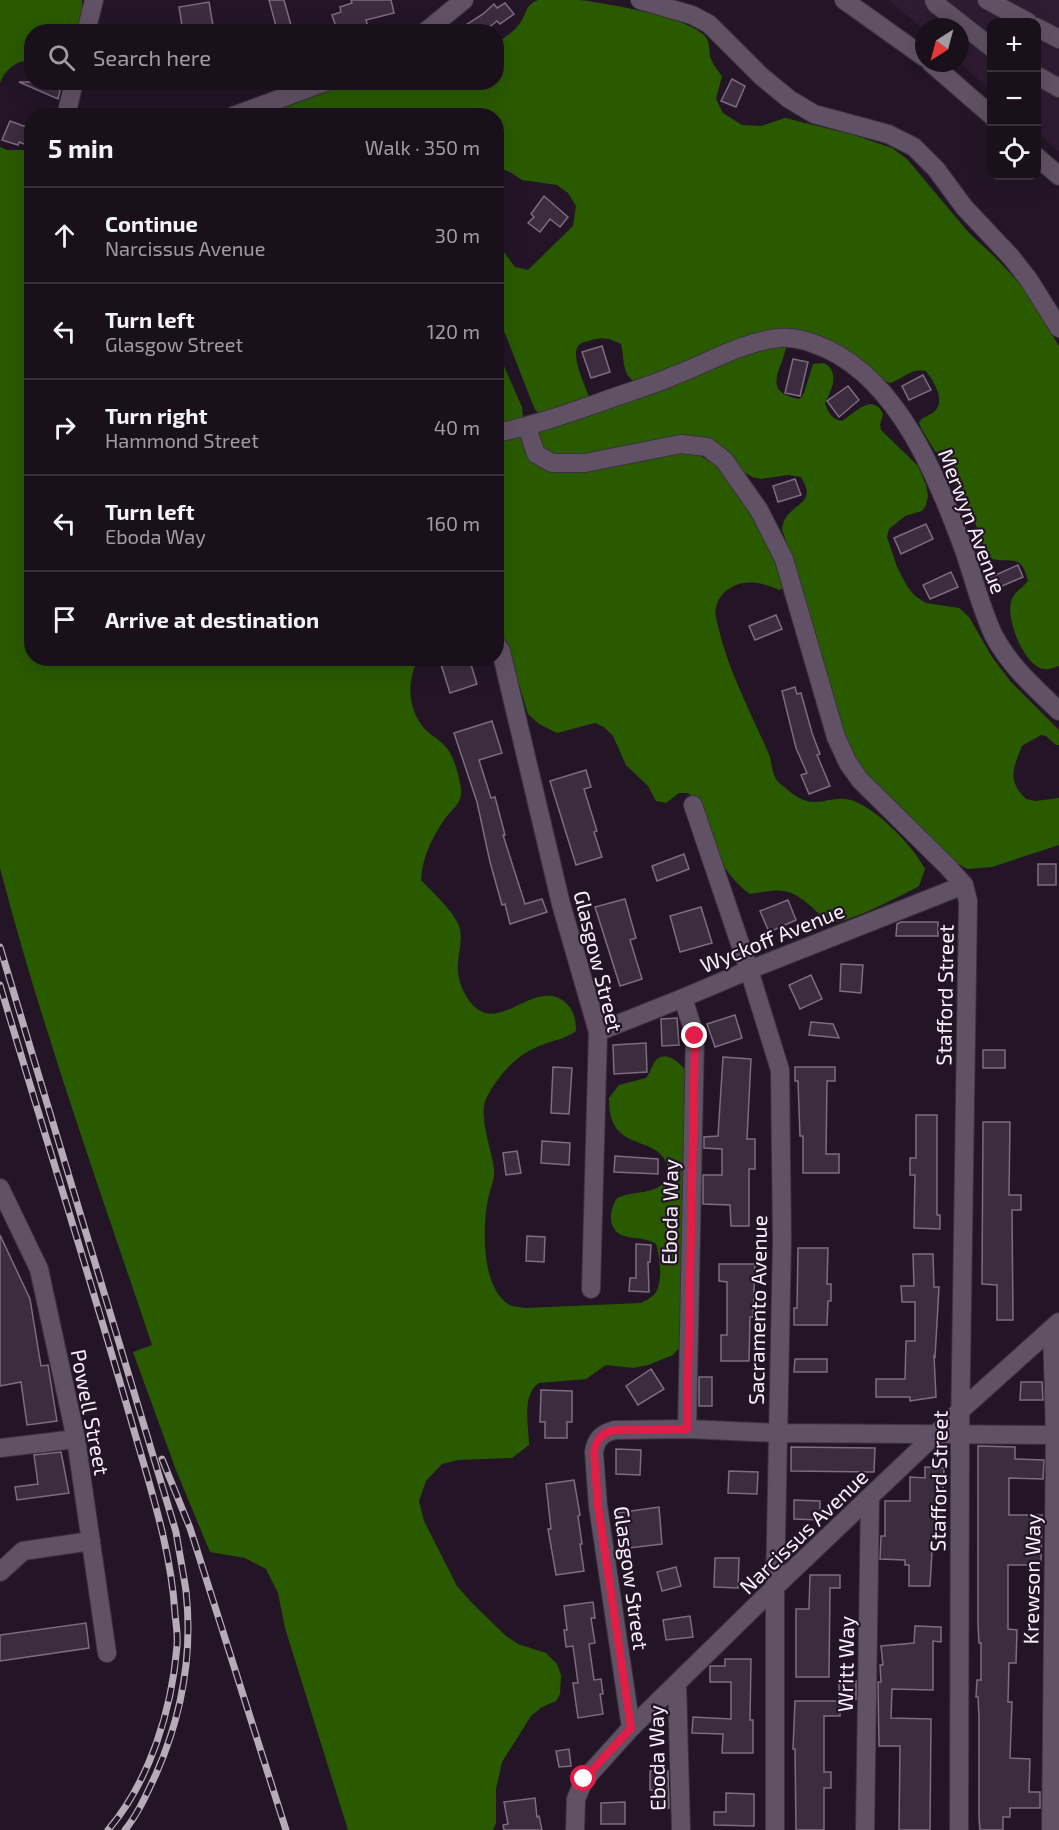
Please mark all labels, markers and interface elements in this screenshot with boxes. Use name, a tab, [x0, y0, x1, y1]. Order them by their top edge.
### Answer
north arrow	[915, 18, 969, 72]
map controls	[987, 18, 1041, 180]
button: +	[987, 18, 1041, 72]
search box	[24, 24, 504, 90]
icon: search	[45, 41, 78, 74]
text: Search here	[93, 44, 211, 70]
button: −	[987, 72, 1041, 126]
button: locate	[987, 126, 1041, 180]
text: 5 min	[48, 132, 114, 163]
text: Walk · 350 m	[365, 135, 480, 159]
text: Continue	[105, 210, 198, 236]
icon: ahead	[48, 219, 81, 252]
text: 30 m	[435, 223, 480, 247]
text: Narcissus Avenue	[105, 236, 265, 260]
text: Turn left	[105, 306, 194, 332]
icon: left	[48, 315, 81, 348]
text: 120 m	[427, 319, 480, 343]
text: Glasgow Street	[105, 332, 243, 356]
text: Turn right	[105, 402, 207, 428]
icon: right	[48, 411, 81, 444]
text: 40 m	[434, 415, 480, 439]
text: Hammond Street	[105, 428, 259, 452]
street label: Merwyn Avenue	[934, 445, 1012, 597]
text: Turn left	[105, 498, 194, 524]
icon: left	[48, 507, 81, 540]
text: 160 m	[427, 511, 480, 535]
text: Eboda Way	[105, 524, 206, 548]
icon: arrive	[48, 603, 81, 636]
text: Arrive at destination	[105, 606, 319, 632]
street label: Glasgow Street	[569, 888, 629, 1034]
street label: Wyckoff Avenue	[696, 897, 848, 977]
street label: Stafford Street	[930, 924, 958, 1066]
route end	[681, 1022, 707, 1048]
street label: Eboda Way	[656, 1159, 682, 1265]
street label: Sacramento Avenue	[743, 1215, 771, 1405]
street label: Powell Street	[67, 1347, 115, 1477]
street label: Stafford Street	[924, 1410, 952, 1552]
street label: Narcissus Avenue	[734, 1463, 872, 1599]
street label: Glasgow Street	[610, 1504, 654, 1652]
street label: Krewson Way	[1017, 1513, 1045, 1645]
street label: Writt Way	[832, 1616, 858, 1712]
street label: Eboda Way	[643, 1705, 669, 1811]
route start	[570, 1765, 596, 1791]

